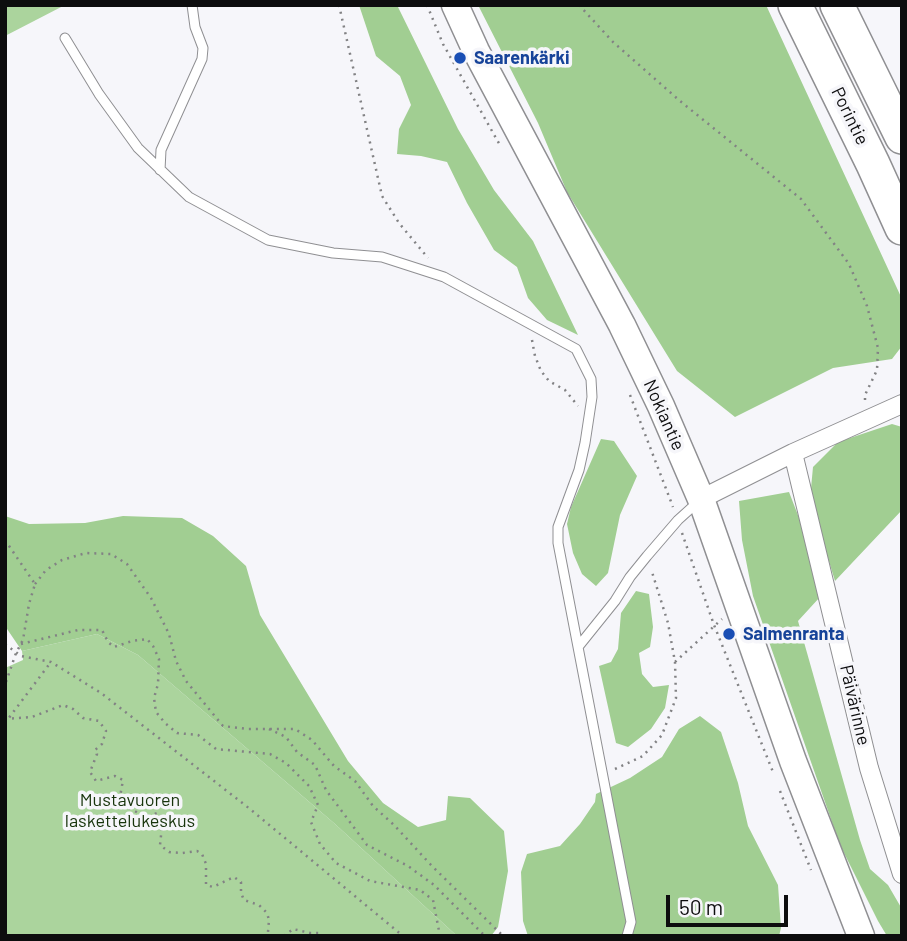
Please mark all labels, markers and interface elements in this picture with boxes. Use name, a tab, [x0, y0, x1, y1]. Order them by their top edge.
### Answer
place label: Saarenkärki	[474, 47, 570, 69]
marker: Saarenkärki	[452, 50, 468, 66]
street label: Porintie	[827, 84, 873, 148]
street label: Nokiantie	[639, 376, 689, 454]
place label: Salmenranta	[743, 623, 845, 645]
marker: Salmenranta	[721, 626, 737, 642]
street label: Päivärinne	[835, 663, 875, 747]
park label: Mustavuoren laskettelukeskus	[65, 789, 195, 832]
scale bar	[669, 881, 792, 925]
text: 50 m	[679, 894, 723, 919]

